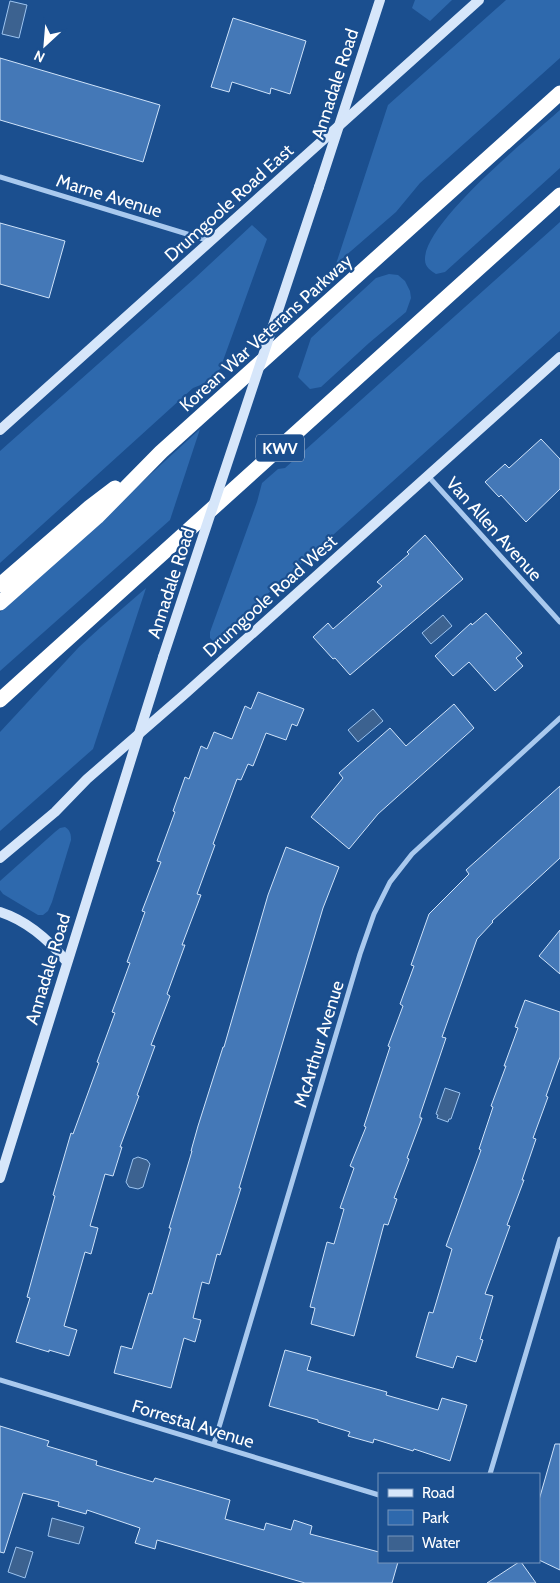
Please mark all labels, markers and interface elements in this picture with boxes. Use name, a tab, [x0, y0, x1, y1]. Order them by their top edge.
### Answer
north arrow	[20, 20, 70, 70]
street label: Annadale Road	[307, 26, 363, 142]
text: N	[31, 46, 48, 67]
street label: Drumgoole Road East	[160, 140, 298, 266]
street label: Marne Avenue	[54, 170, 164, 222]
street label: Korean War Veterans Parkway	[175, 250, 357, 416]
road number: KWV	[256, 434, 304, 462]
street label: Van Allen Avenue	[441, 472, 547, 586]
street label: Annadale Road	[143, 525, 199, 641]
street label: Drumgoole Road West	[199, 530, 341, 662]
street label: Annadale Road	[21, 911, 75, 1027]
street label: McArthur Avenue	[289, 978, 349, 1110]
street label: Forrestal Avenue	[129, 1395, 257, 1453]
legend	[378, 1473, 540, 1563]
text: Road	[422, 1484, 455, 1502]
text: Park	[422, 1509, 449, 1527]
text: Water	[422, 1534, 460, 1552]

